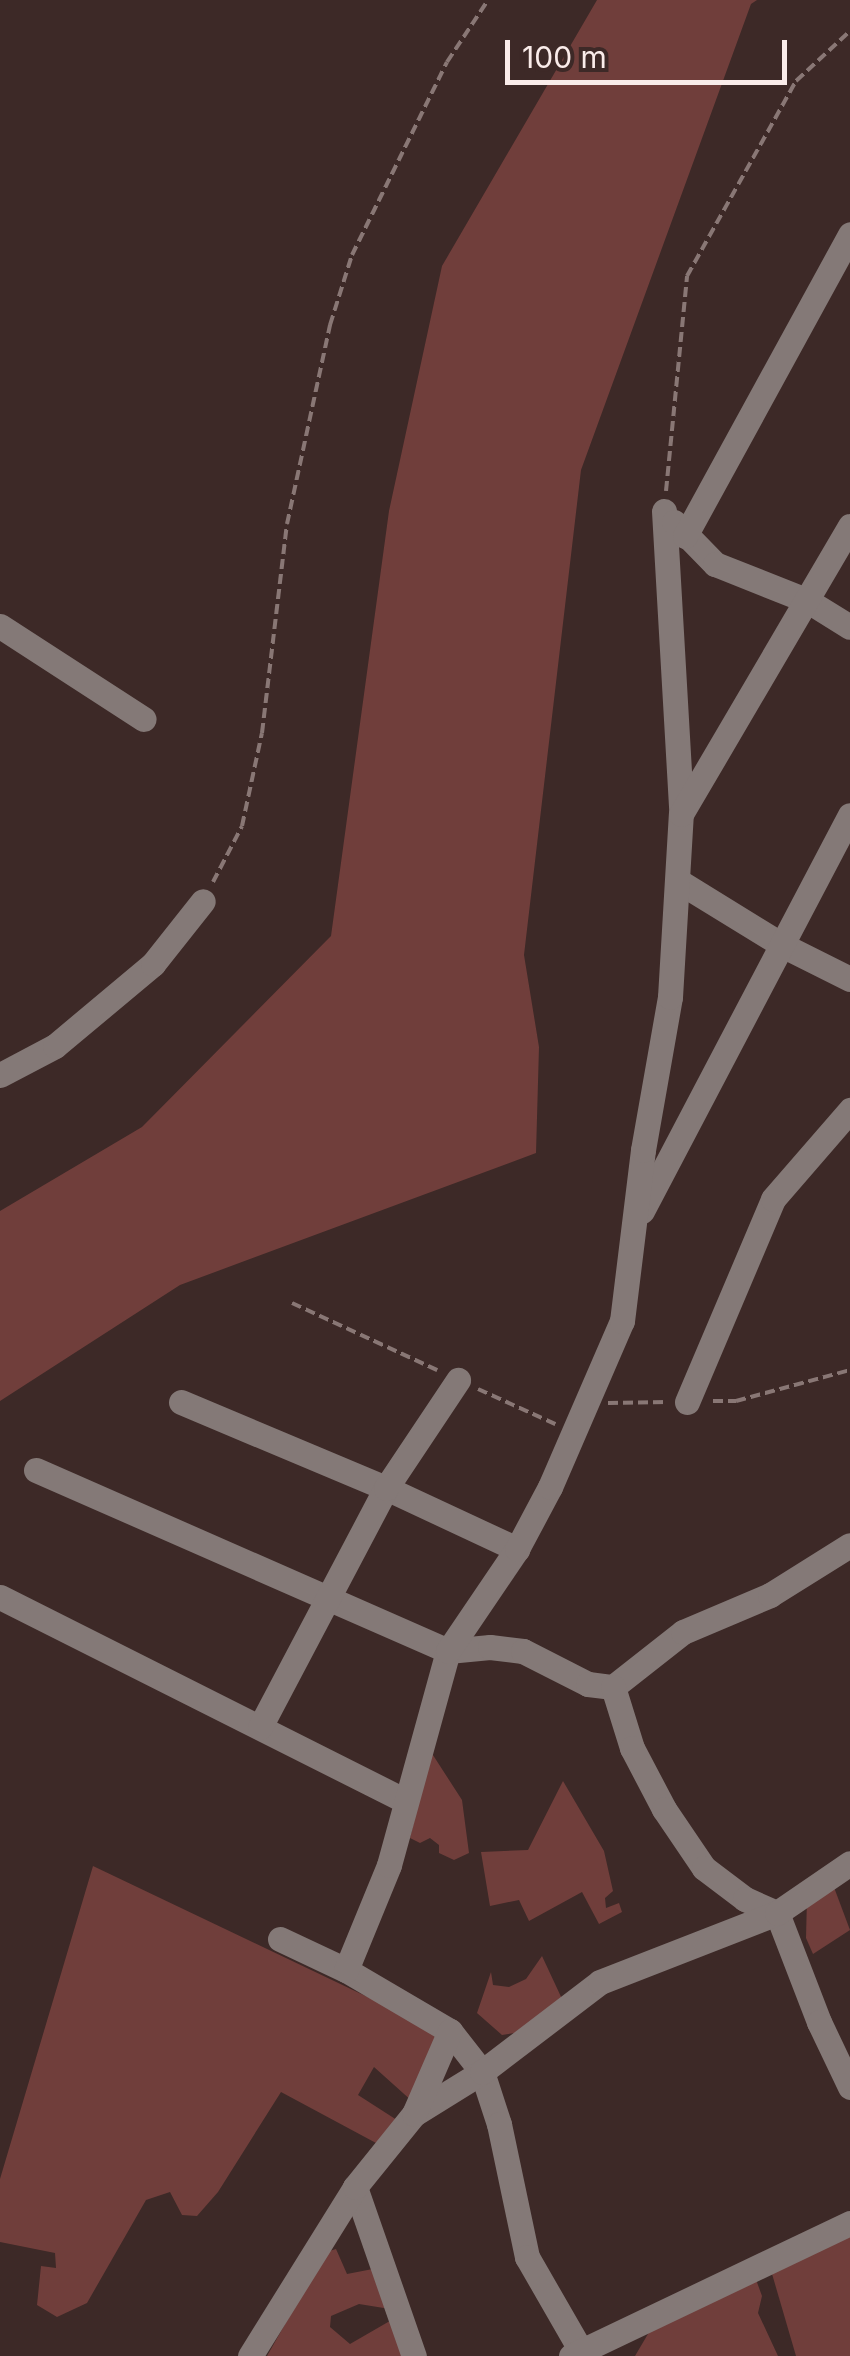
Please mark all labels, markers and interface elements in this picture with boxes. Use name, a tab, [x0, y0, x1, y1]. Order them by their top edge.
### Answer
scale bar	[510, 20, 792, 82]
text: 100 m	[522, 39, 607, 75]

